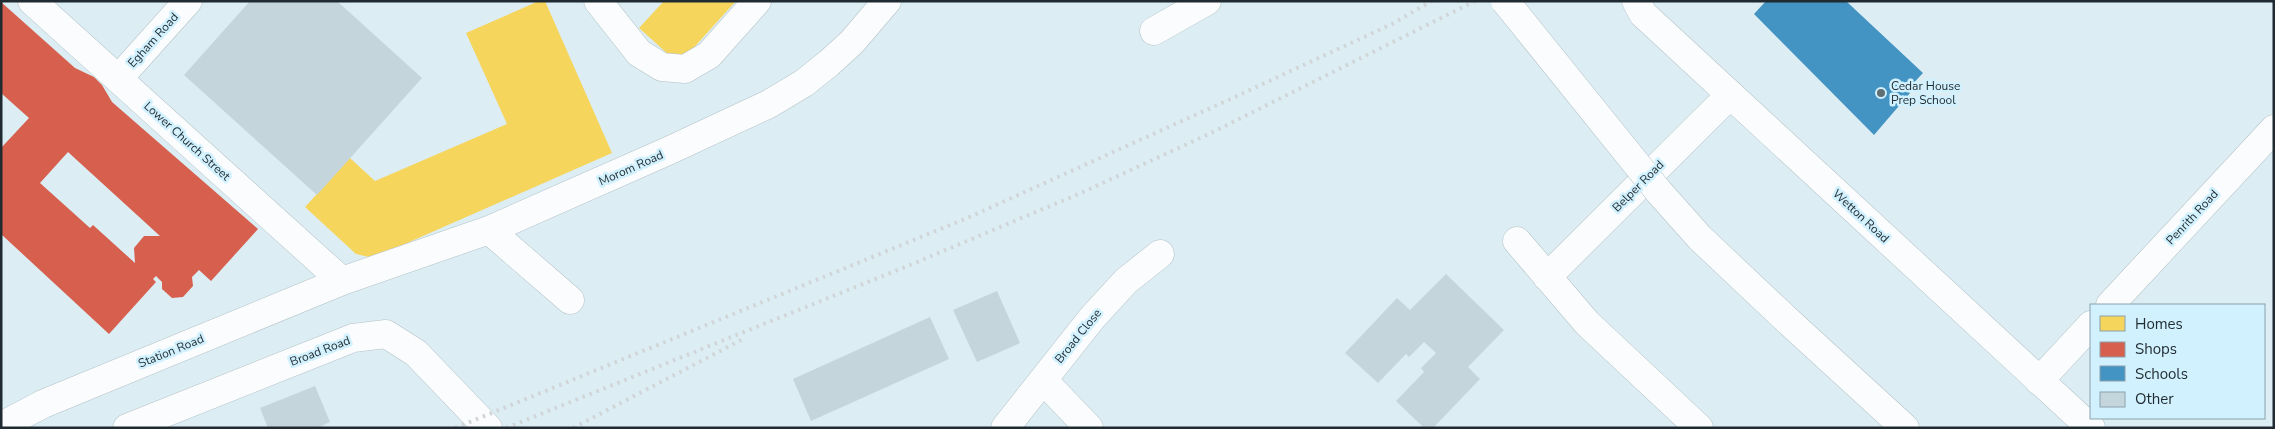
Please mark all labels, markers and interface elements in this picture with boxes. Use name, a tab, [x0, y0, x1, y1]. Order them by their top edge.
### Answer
street label: Egham Road	[124, 9, 182, 71]
place label: Cedar House Prep School	[1891, 78, 1960, 108]
marker: Cedar House Prep School	[1875, 87, 1887, 99]
street label: Lower Church Street	[140, 98, 234, 185]
street label: Morom Road	[596, 147, 666, 189]
street label: Belper Road	[1609, 157, 1667, 215]
street label: Wetton Road	[1829, 186, 1893, 246]
street label: Penrith Road	[2162, 186, 2222, 248]
legend	[2090, 304, 2265, 419]
street label: Broad Close	[1051, 305, 1105, 367]
text: Homes	[2135, 314, 2183, 334]
street label: Station Road	[136, 331, 206, 371]
street label: Broad Road	[288, 332, 352, 370]
text: Shops	[2135, 339, 2177, 359]
text: Schools	[2135, 364, 2188, 384]
text: Other	[2135, 389, 2174, 409]

